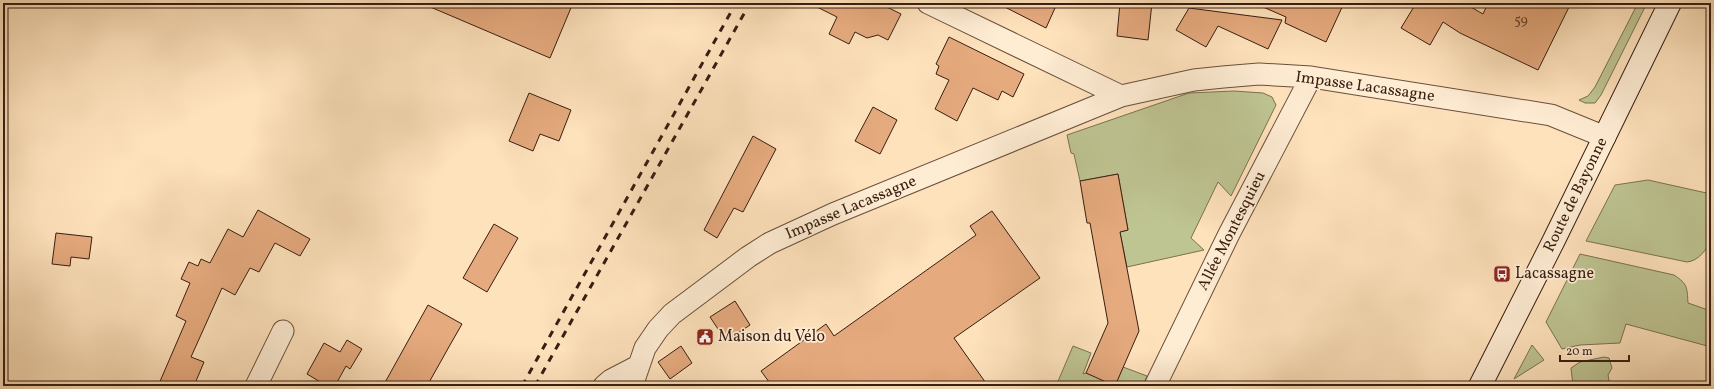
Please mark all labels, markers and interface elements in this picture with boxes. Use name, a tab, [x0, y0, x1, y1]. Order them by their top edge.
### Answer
house number: 59	[1514, 11, 1528, 30]
street label: Impasse Lacassagne	[1294, 66, 1436, 108]
street label: Route de Bayonne	[1539, 134, 1613, 256]
street label: Allée Montesquieu	[1192, 168, 1272, 294]
street label: Impasse Lacassagne	[782, 170, 920, 246]
place label: Lacassagne	[1515, 263, 1594, 285]
bus stop icon: Lacassagne	[1492, 264, 1512, 284]
place label: Maison du Vélo	[718, 326, 825, 348]
public building icon: Maison du Vélo	[695, 327, 715, 347]
scale bar	[1560, 337, 1629, 363]
text: 20 m	[1566, 344, 1593, 360]

